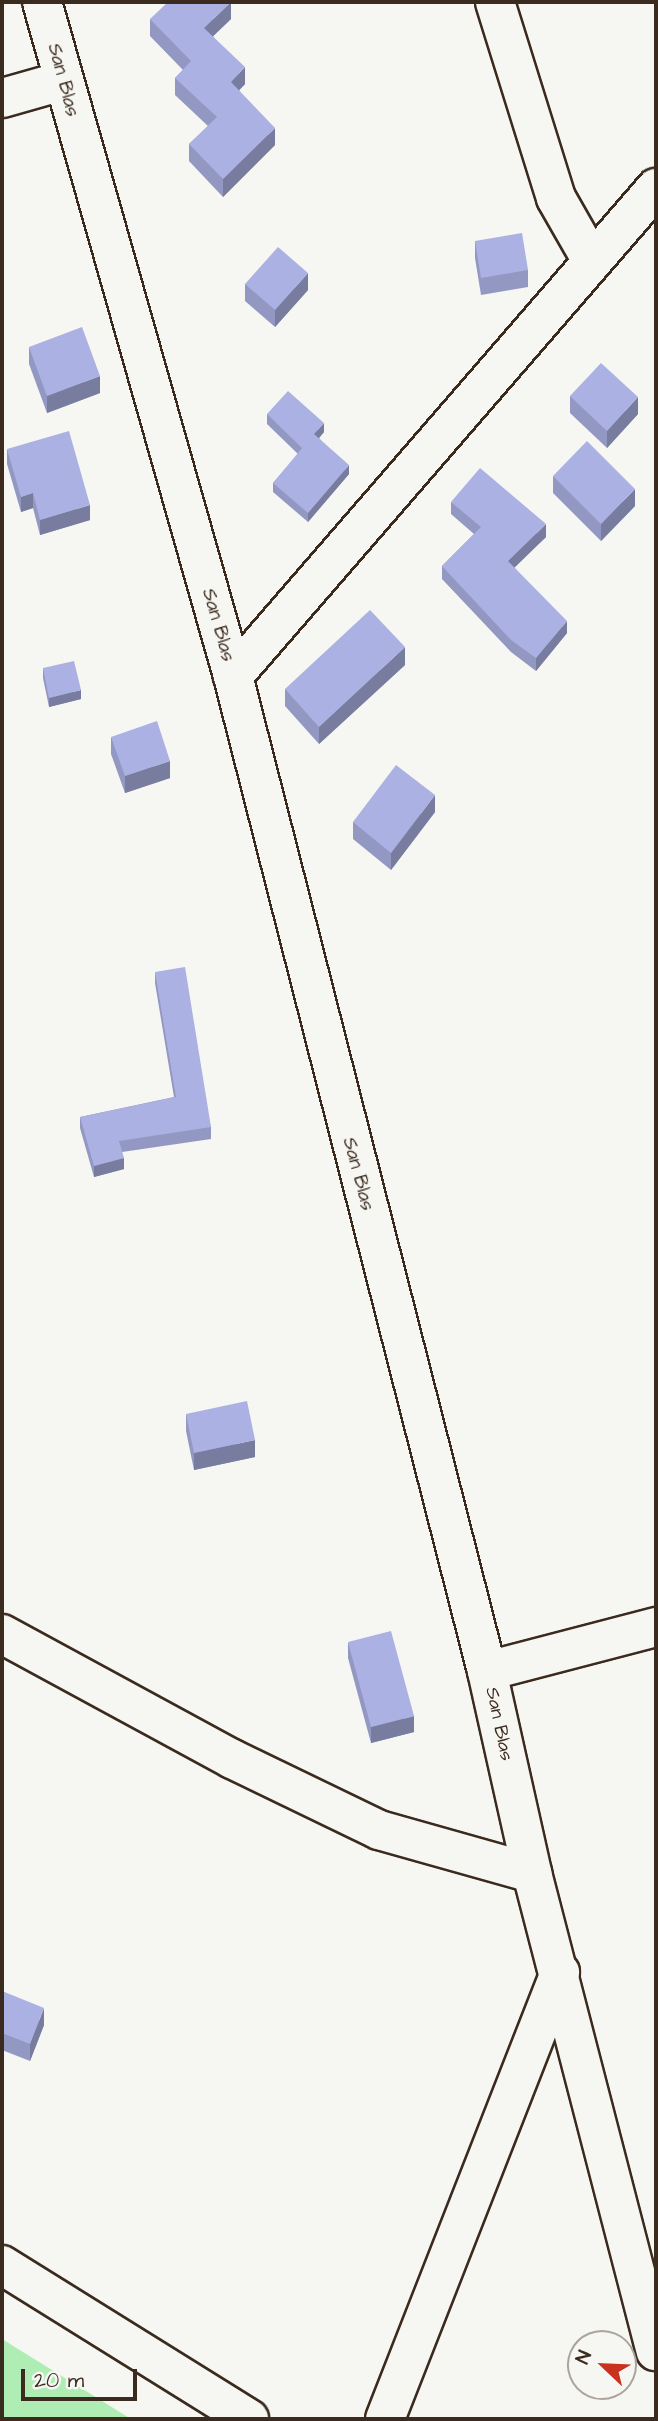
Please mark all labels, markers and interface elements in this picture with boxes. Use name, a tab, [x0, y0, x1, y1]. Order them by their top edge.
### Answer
street label: San Blas	[42, 41, 84, 119]
street label: San Blas	[197, 586, 239, 664]
street label: San Blas	[337, 1135, 379, 1213]
street label: San Blas	[480, 1685, 518, 1763]
north arrow	[567, 2330, 637, 2400]
text: N	[569, 2347, 599, 2368]
scale bar	[24, 2354, 140, 2398]
text: 20 m	[34, 2366, 84, 2395]

